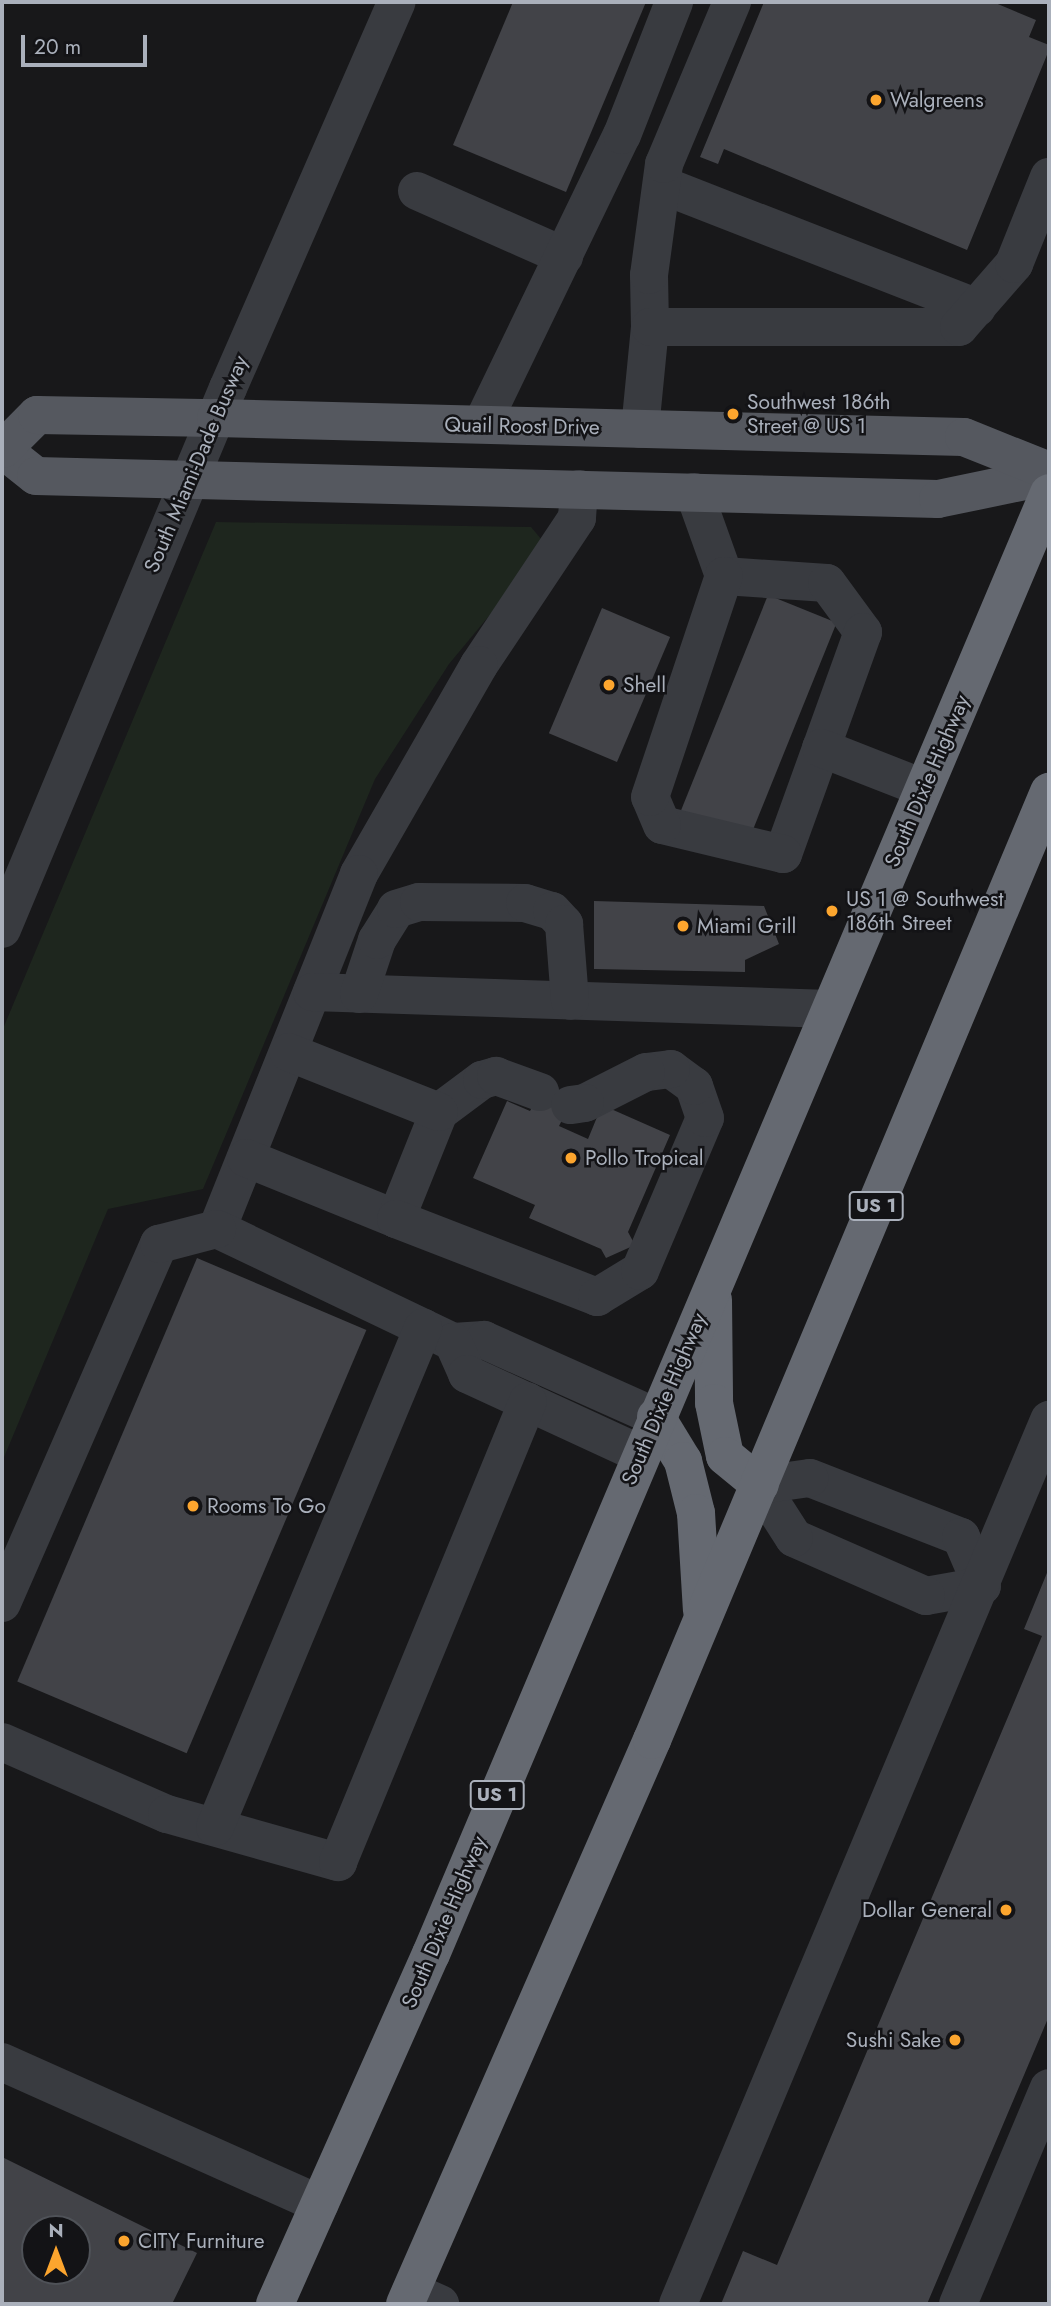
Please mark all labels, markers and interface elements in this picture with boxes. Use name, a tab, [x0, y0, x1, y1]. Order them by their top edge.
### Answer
scale bar	[24, 21, 150, 65]
text: 20 m	[34, 32, 81, 62]
place label: Walgreens	[890, 87, 984, 113]
marker: Walgreens	[868, 92, 884, 108]
street label: South Miami-Dade Busway	[139, 352, 253, 576]
place label: Southwest 186th Street @ US 1	[747, 389, 891, 439]
marker: Southwest 186th Street @ US 1	[725, 406, 741, 422]
street label: Quail Roost Drive	[444, 412, 600, 440]
place label: Shell	[623, 672, 666, 698]
marker: Shell	[601, 677, 617, 693]
street label: South Dixie Highway	[879, 691, 975, 871]
place label: US 1 @ Southwest 186th Street	[846, 886, 1003, 936]
marker: US 1 @ Southwest 186th Street	[824, 903, 840, 919]
place label: Miami Grill	[697, 913, 796, 939]
marker: Miami Grill	[675, 918, 691, 934]
place label: Pollo Tropical	[585, 1145, 704, 1171]
marker: Pollo Tropical	[563, 1150, 579, 1166]
road number: US 1	[848, 1190, 904, 1222]
street label: South Dixie Highway	[616, 1309, 712, 1489]
place label: Rooms To Go	[207, 1493, 326, 1519]
marker: Rooms To Go	[185, 1498, 201, 1514]
road number: US 1	[469, 1780, 525, 1811]
street label: South Dixie Highway	[396, 1832, 492, 2012]
place label: Dollar General	[862, 1897, 992, 1923]
marker: Dollar General	[998, 1902, 1014, 1918]
place label: Sushi Sake	[846, 2027, 941, 2053]
marker: Sushi Sake	[947, 2032, 963, 2048]
north arrow	[21, 2215, 91, 2285]
text: N	[48, 2217, 64, 2244]
place label: CITY Furniture	[138, 2228, 265, 2254]
marker: CITY Furniture	[116, 2233, 132, 2249]

